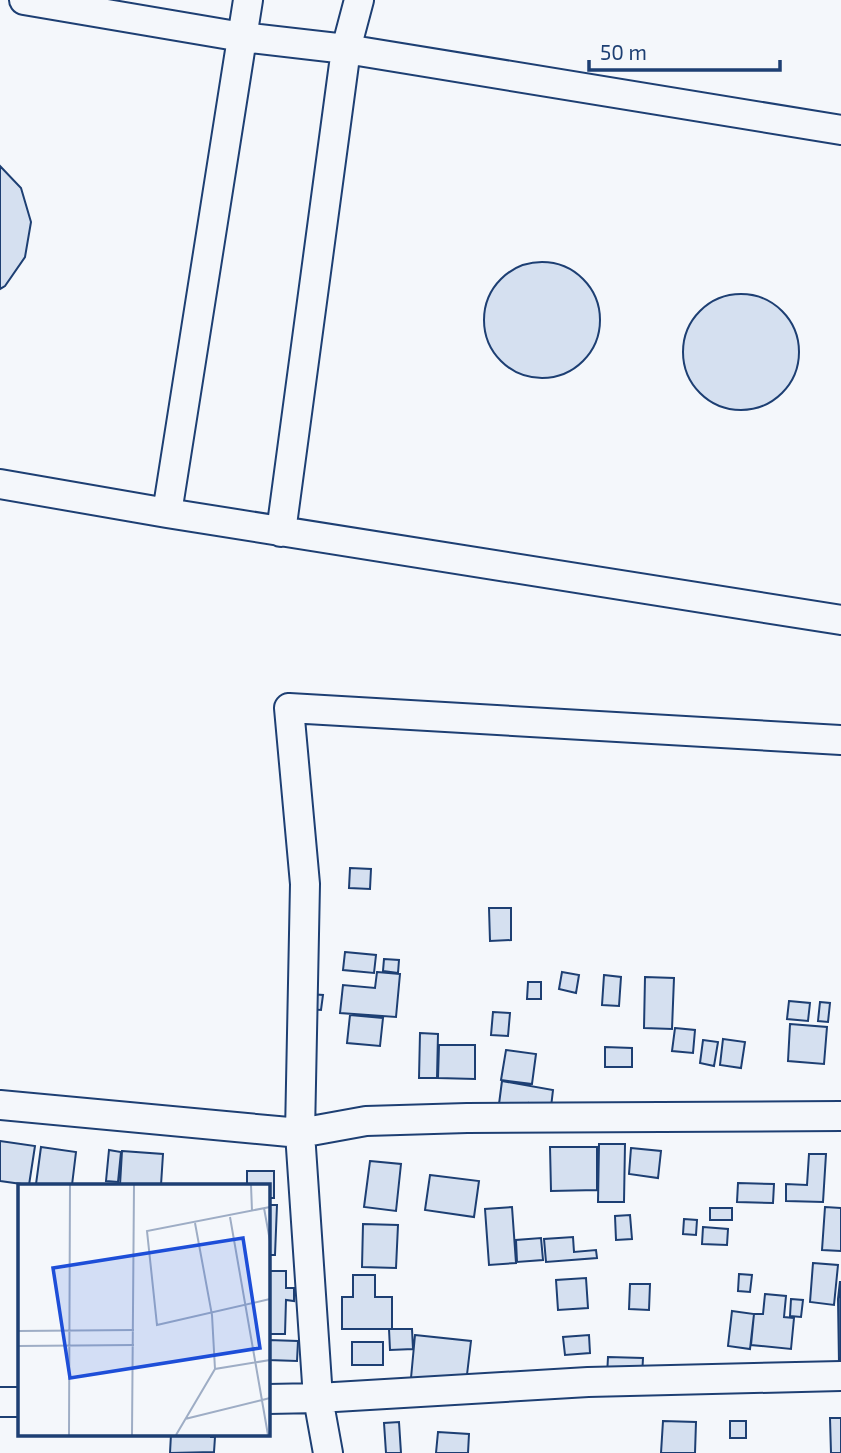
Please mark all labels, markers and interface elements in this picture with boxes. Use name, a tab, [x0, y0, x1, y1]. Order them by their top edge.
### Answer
scale bar	[589, 28, 780, 72]
text: 50 m	[600, 39, 647, 64]
inset map	[18, 1184, 270, 1436]

